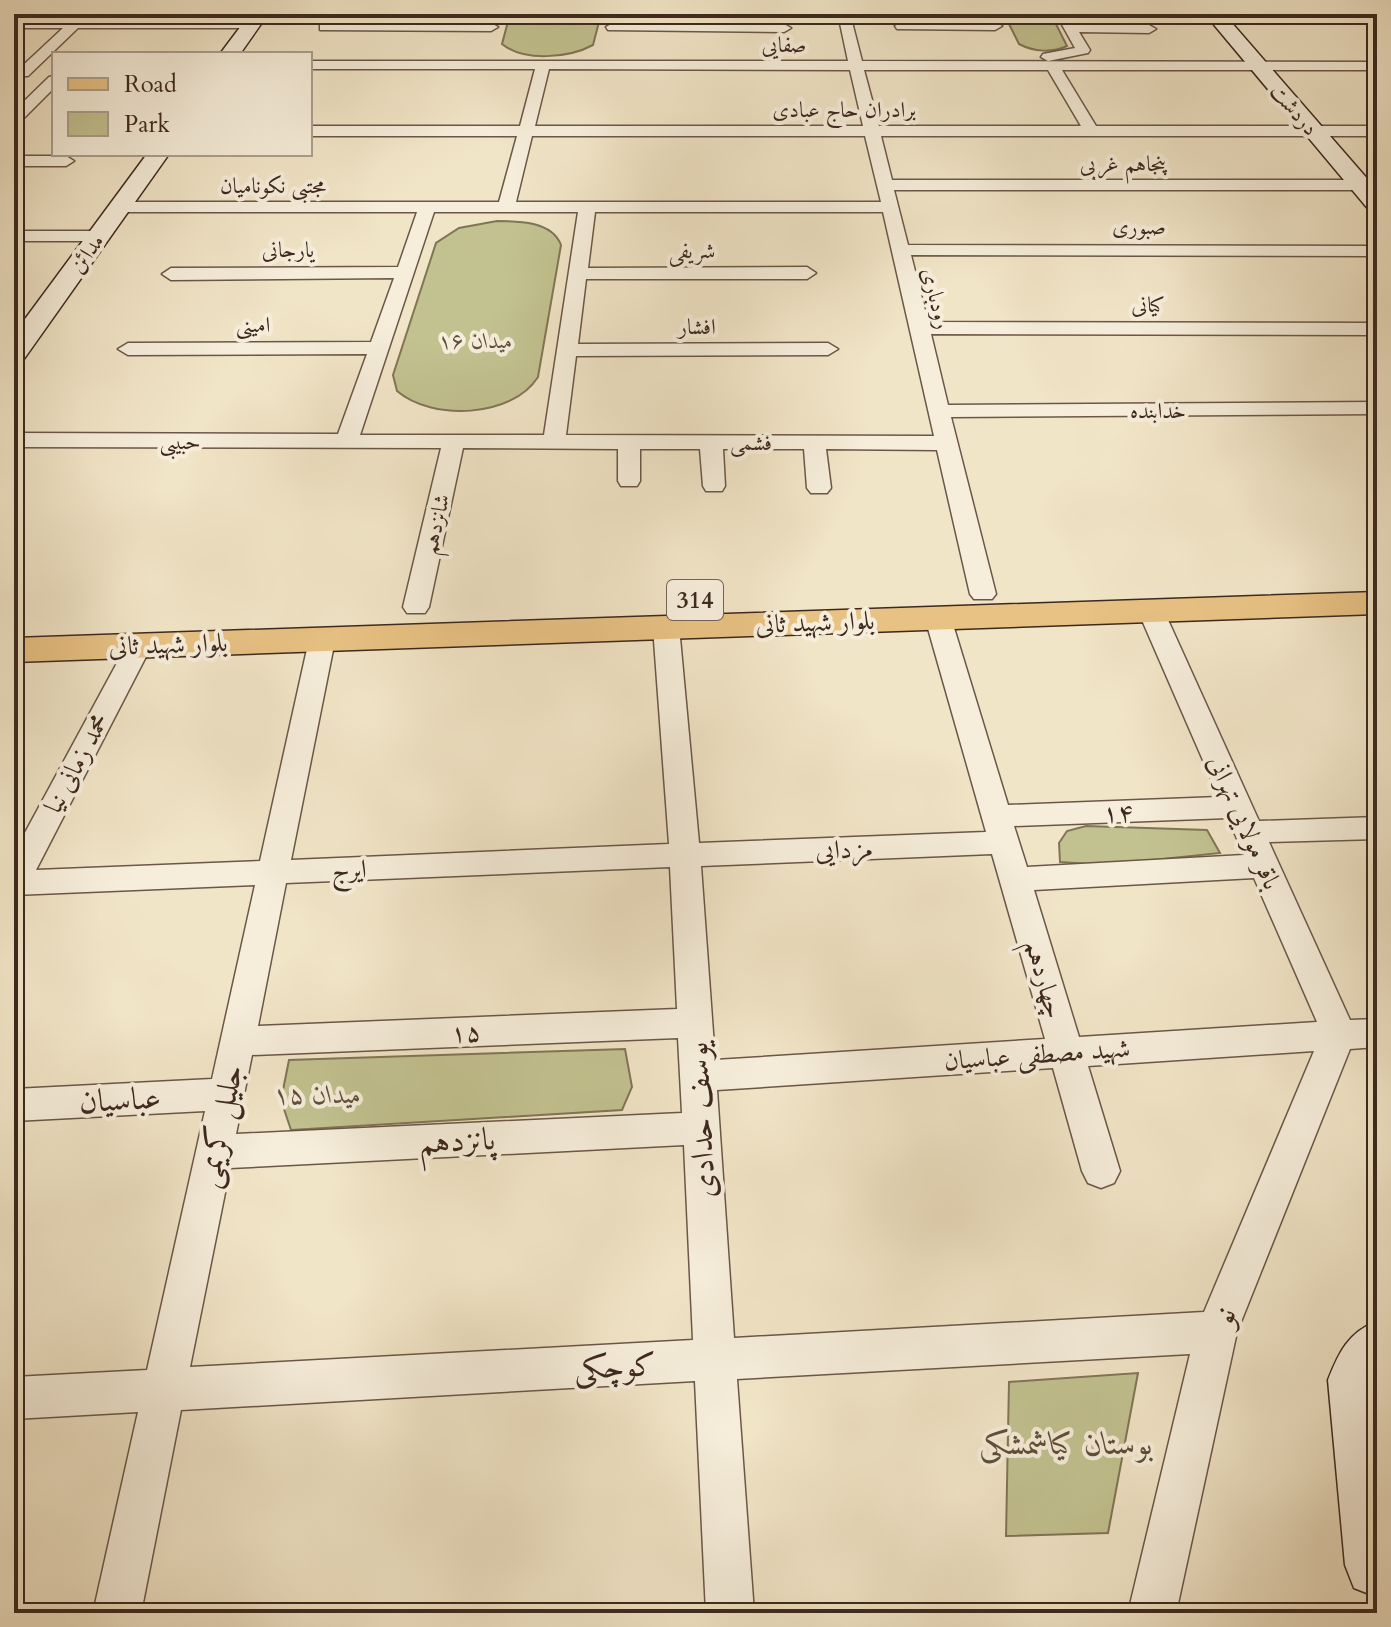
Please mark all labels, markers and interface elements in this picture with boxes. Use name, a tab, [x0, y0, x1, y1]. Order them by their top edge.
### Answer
street label: صفایی	[762, 30, 806, 60]
legend	[52, 52, 312, 156]
text: Road	[124, 68, 177, 101]
street label: دردشت	[1263, 77, 1325, 142]
street label: برادران حاج عبادی	[772, 95, 916, 129]
text: Park	[124, 108, 170, 141]
street label: پنجاهم غربی	[1080, 149, 1168, 184]
street label: مجتبی نکونامیان	[220, 171, 327, 204]
street label: صبوری	[1112, 212, 1166, 242]
street label: مدائن	[62, 228, 111, 279]
street label: یارجانی	[262, 235, 316, 265]
street label: شریفی	[669, 236, 715, 267]
street label: رودباری	[914, 264, 958, 332]
street label: کیانی	[1131, 290, 1165, 320]
street label: امینی	[236, 310, 270, 340]
street label: افشار	[676, 312, 716, 342]
park label: میدان ۱۶	[439, 326, 513, 356]
street label: خدابنده	[1130, 396, 1186, 426]
street label: حبیبی	[159, 427, 201, 460]
street label: فشمی	[730, 428, 772, 458]
street label: شانزدهم	[415, 491, 462, 558]
road number: 314	[667, 580, 723, 620]
street label: بلوار شهید ثانی	[755, 603, 875, 642]
street label: بلوار شهید ثانی	[108, 625, 228, 664]
street label: محمد زمانی نیا	[36, 707, 117, 819]
street label: باقر مولایی تهرانی	[1199, 749, 1290, 895]
street label: ۱۴	[1102, 794, 1134, 831]
street label: مزدایی	[815, 831, 873, 868]
street label: ایرج	[331, 851, 367, 894]
street label: چهاردهم	[1010, 936, 1072, 1025]
street label: ۱۵	[450, 1014, 482, 1051]
street label: شهید مصطفی عباسیان	[943, 1031, 1131, 1079]
street label: یوسف حدادی	[675, 1039, 727, 1199]
street label: جلیل کریمی	[185, 1060, 254, 1192]
street label: عباسیان	[78, 1076, 162, 1124]
park label: میدان ۱۵	[275, 1077, 361, 1112]
street label: پانزدهم	[418, 1117, 499, 1172]
street label: نو	[1199, 1300, 1248, 1335]
street label: کوچکی	[573, 1343, 657, 1391]
park label: بوستان کیاشمشکی	[979, 1422, 1153, 1466]

